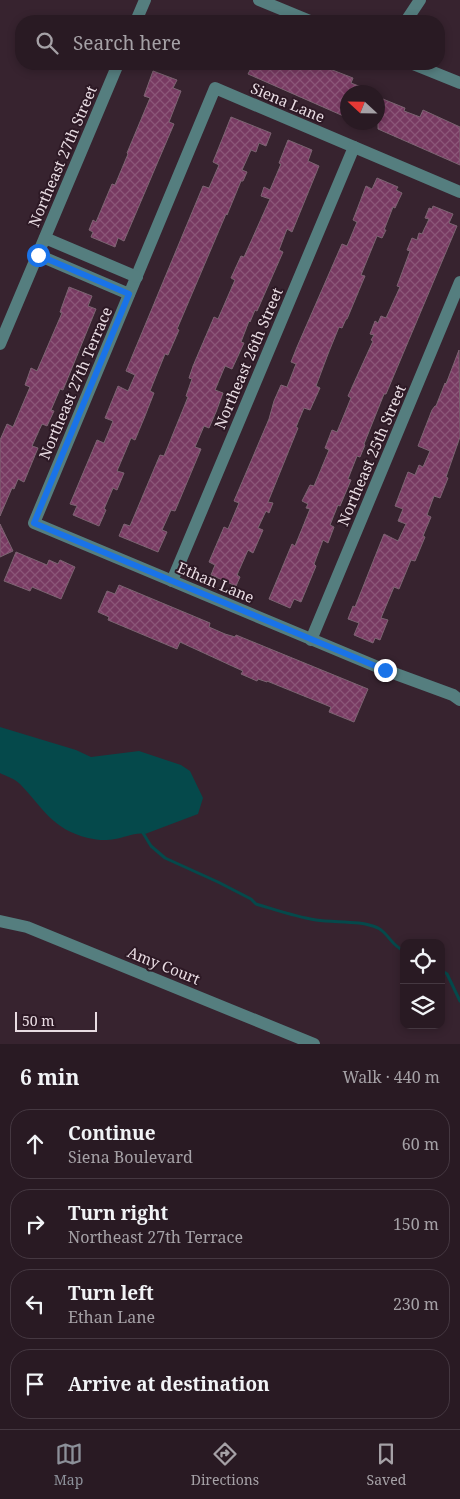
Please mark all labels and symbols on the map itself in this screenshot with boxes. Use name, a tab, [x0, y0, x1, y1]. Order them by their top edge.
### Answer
street label: Siena Lane	[248, 77, 328, 127]
street label: Northeast 27th Street	[23, 82, 101, 230]
north arrow	[340, 85, 385, 130]
route start	[27, 244, 50, 267]
street label: Northeast 26th Street	[209, 284, 287, 432]
street label: Northeast 27th Terrace	[34, 304, 116, 462]
street label: Northeast 25th Street	[332, 381, 410, 529]
street label: Ethan Lane	[175, 557, 257, 607]
route end	[374, 659, 397, 682]
street label: Amy Court	[125, 941, 203, 989]
scale bar	[15, 1009, 98, 1032]

